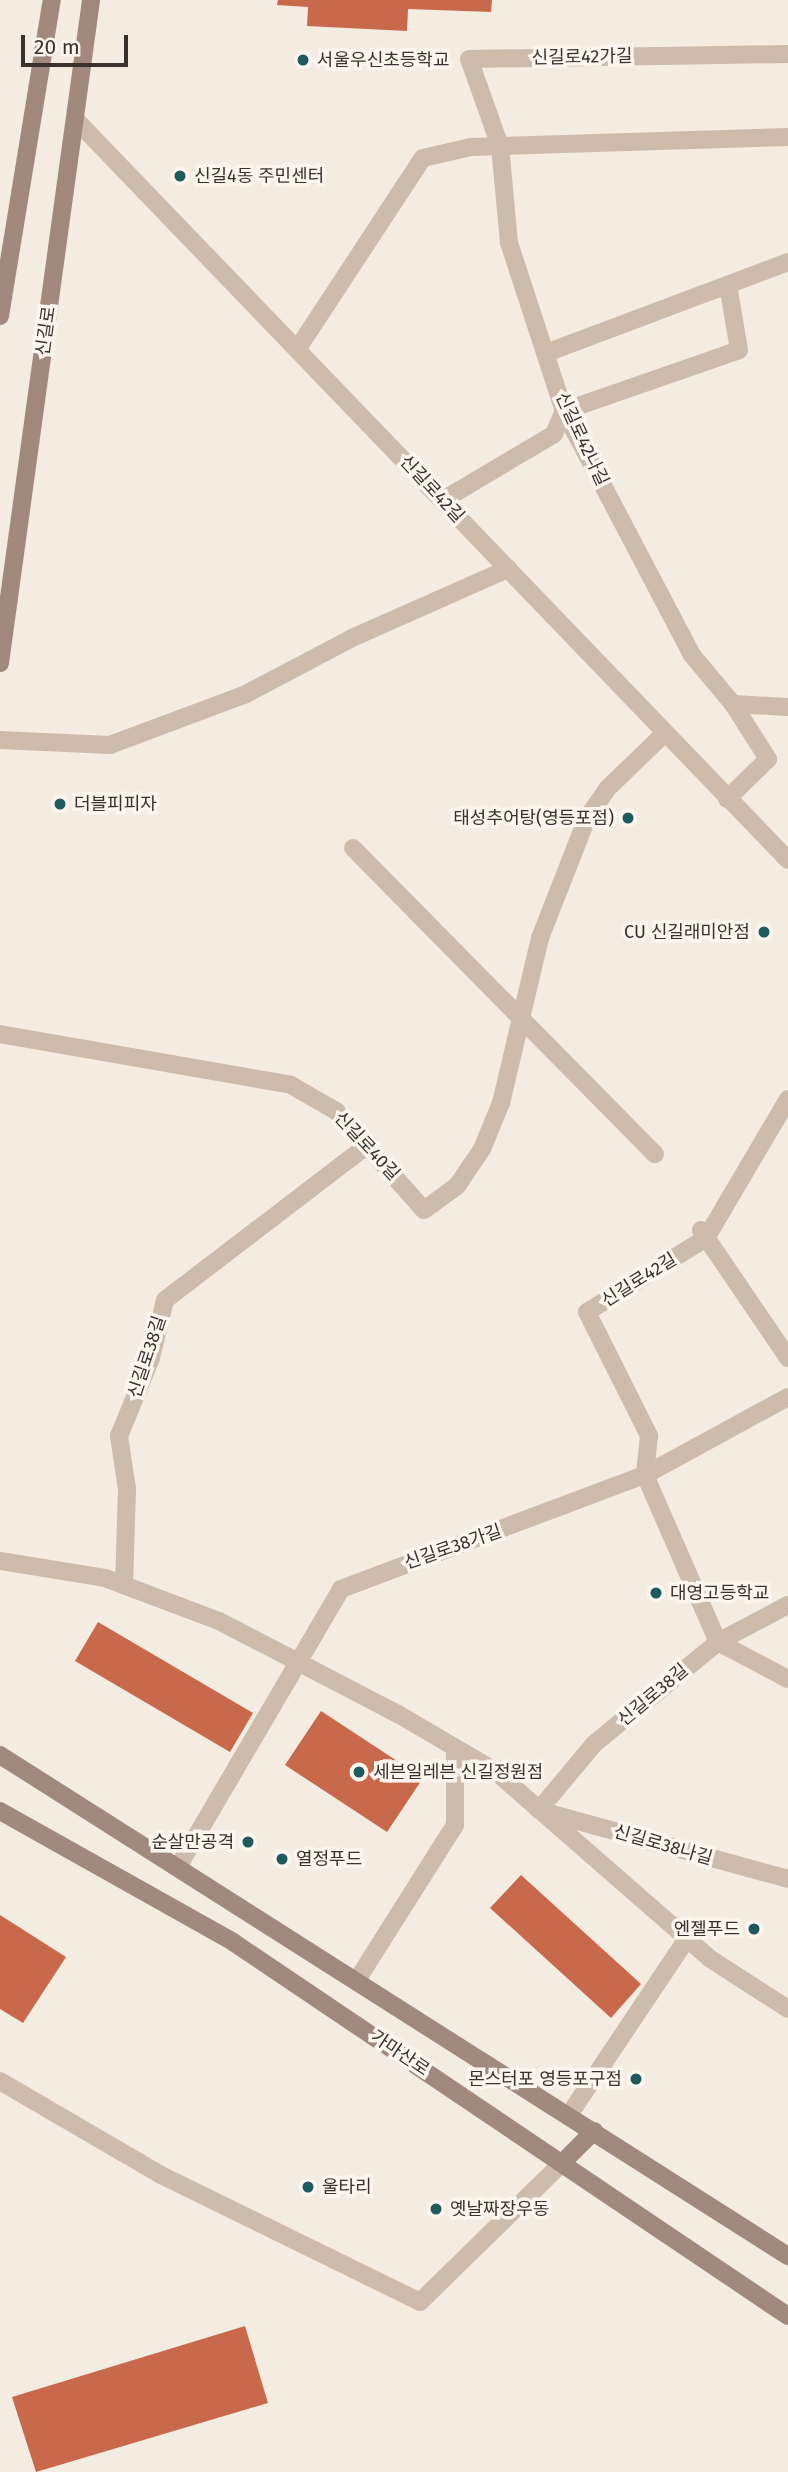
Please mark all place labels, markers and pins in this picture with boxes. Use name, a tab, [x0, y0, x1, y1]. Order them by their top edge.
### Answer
place label: 서울우신초등학교	[317, 49, 449, 71]
marker: 서울우신초등학교	[295, 52, 311, 68]
place label: 신길4동 주민센터	[194, 165, 324, 187]
marker: 신길4동 주민센터	[172, 168, 188, 184]
place label: 더블피피자	[74, 793, 157, 815]
marker: 더블피피자	[52, 796, 68, 812]
place label: 태성추어탕(영등포점)	[453, 807, 614, 829]
marker: 태성추어탕(영등포점)	[620, 810, 636, 826]
place label: CU 신길래미안점	[624, 921, 750, 943]
marker: CU 신길래미안점	[756, 924, 772, 940]
place label: 대영고등학교	[670, 1582, 769, 1604]
marker: 대영고등학교	[648, 1585, 664, 1601]
place label: 세븐일레븐 신길정원점	[373, 1761, 543, 1783]
marker: 세븐일레븐 신길정원점	[351, 1764, 367, 1780]
place label: 순살만공격	[151, 1831, 234, 1853]
marker: 순살만공격	[240, 1834, 256, 1850]
place label: 열정푸드	[296, 1848, 362, 1870]
marker: 열정푸드	[274, 1851, 290, 1867]
place label: 엔젤푸드	[674, 1918, 740, 1940]
marker: 엔젤푸드	[746, 1921, 762, 1937]
place label: 몬스터포 영등포구점	[468, 2068, 622, 2090]
marker: 몬스터포 영등포구점	[628, 2071, 644, 2087]
place label: 울타리	[322, 2176, 372, 2198]
marker: 울타리	[300, 2179, 316, 2195]
place label: 옛날짜장우동	[450, 2198, 549, 2220]
marker: 옛날짜장우동	[428, 2201, 444, 2217]

